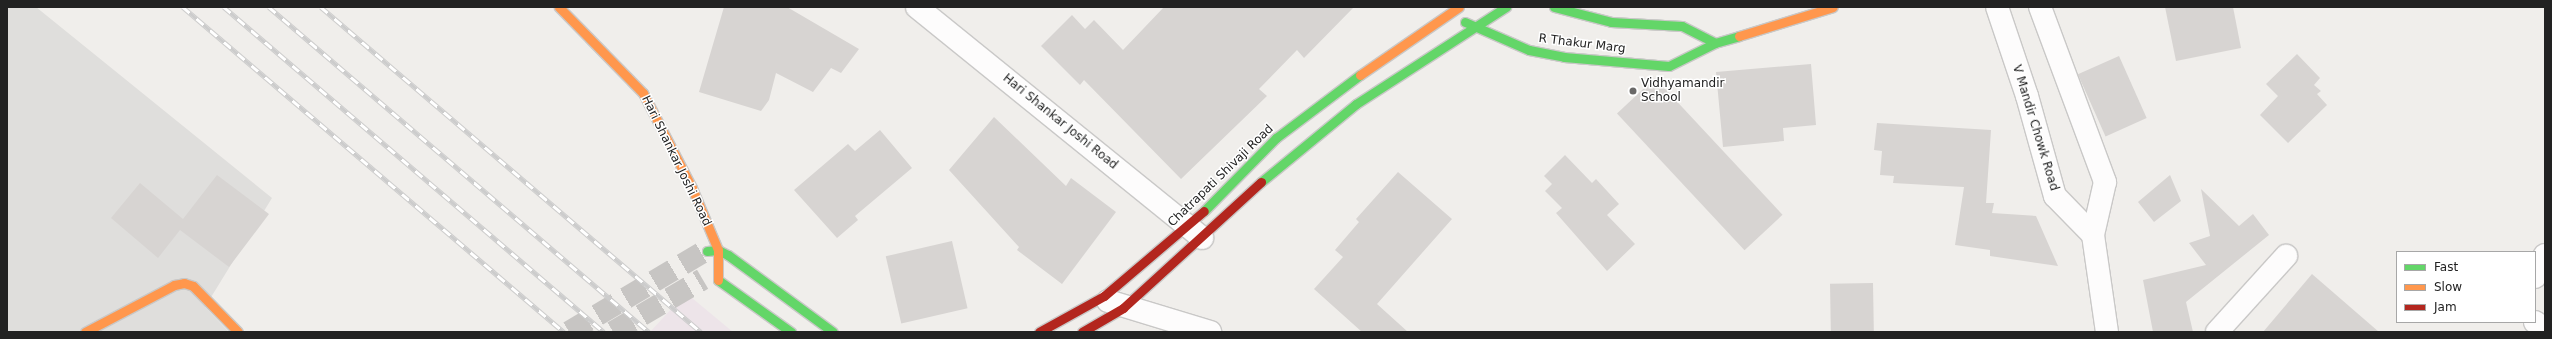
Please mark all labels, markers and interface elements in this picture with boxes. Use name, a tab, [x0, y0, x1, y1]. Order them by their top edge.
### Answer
street label: R Thakur Marg	[1538, 32, 1626, 56]
street label: V Mandir Chowk Road	[2009, 63, 2061, 193]
street label: Hari Shankar Joshi Road	[1000, 71, 1120, 173]
place label: Vidhyamandir School	[1641, 77, 1724, 105]
marker: Vidhyamandir School	[1628, 86, 1638, 96]
street label: Hari Shankar Joshi Road	[638, 93, 714, 229]
street label: Chatrapati Shivaji Road	[1165, 122, 1277, 230]
legend	[2396, 251, 2536, 323]
text: Fast	[2434, 260, 2458, 274]
text: Slow	[2434, 280, 2462, 294]
text: Jam	[2434, 300, 2457, 314]

